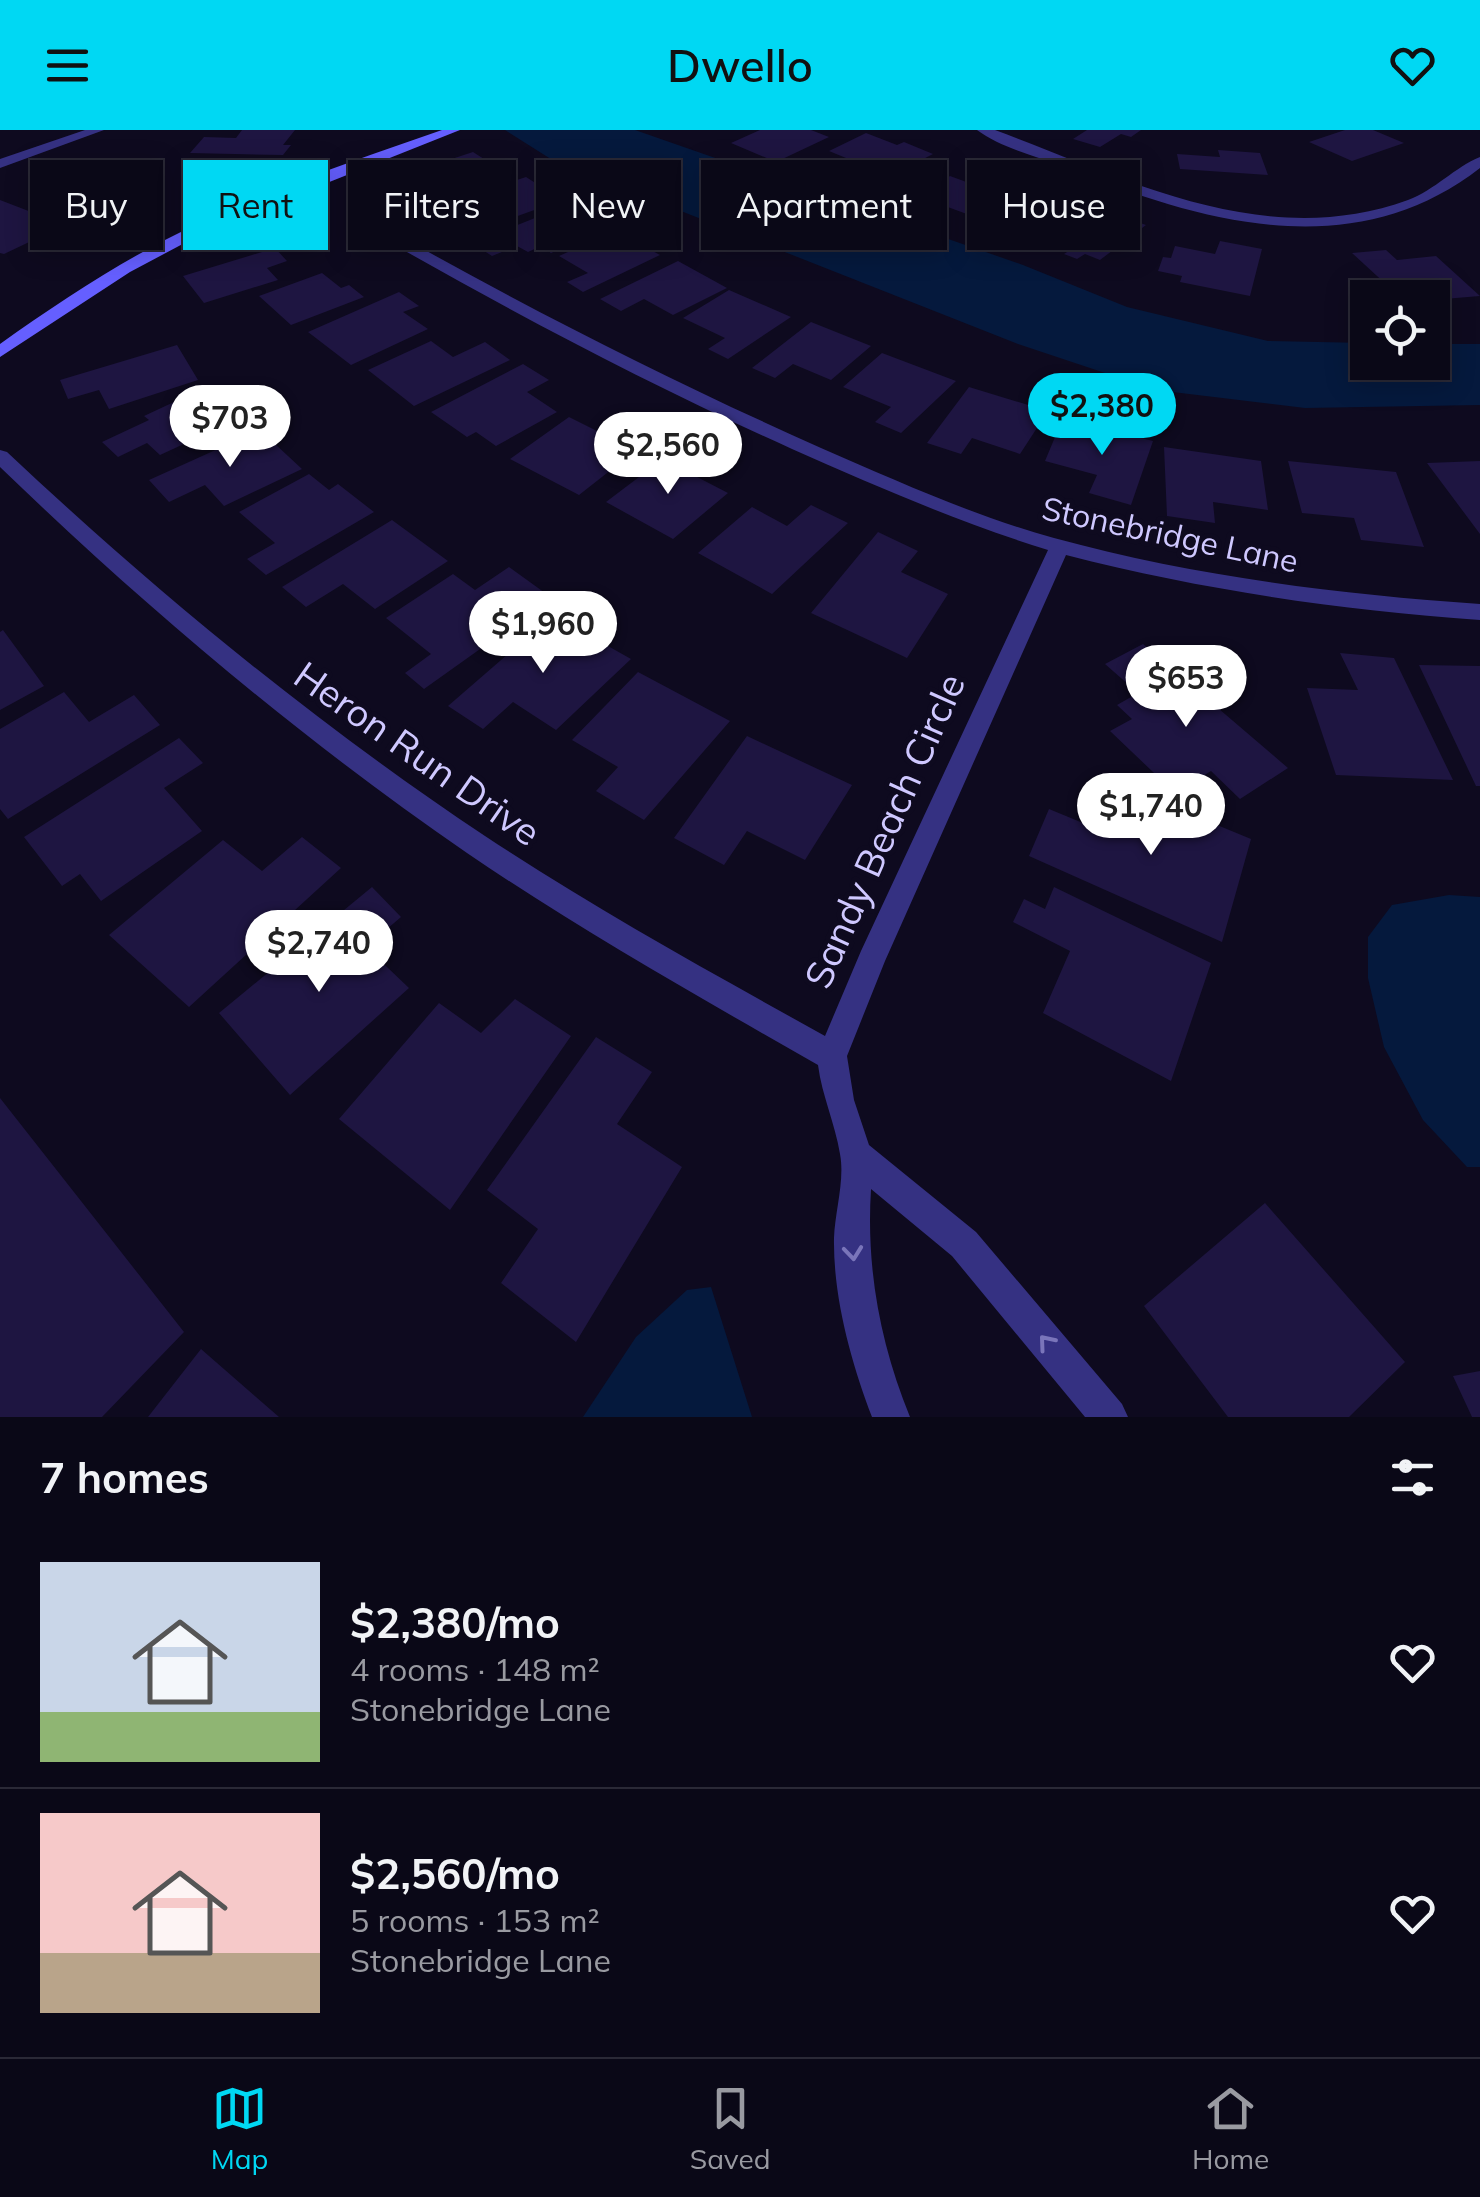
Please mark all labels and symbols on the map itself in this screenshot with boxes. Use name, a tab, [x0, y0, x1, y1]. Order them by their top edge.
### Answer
pin: $2,380	[1021, 373, 1183, 458]
pin: $703	[171, 385, 289, 470]
pin: $2,560	[587, 412, 749, 497]
street label: Stonebridge Lane	[1038, 487, 1302, 581]
pin: $1,960	[462, 591, 624, 676]
pin: $653	[1127, 645, 1245, 730]
street label: Heron Run Drive	[285, 651, 550, 856]
street label: Sandy Beach Circle	[793, 666, 975, 995]
pin: $1,740	[1070, 773, 1232, 858]
pin: $2,740	[238, 910, 400, 995]
one-way arrow	[842, 1246, 863, 1262]
one-way arrow	[1040, 1336, 1058, 1354]

